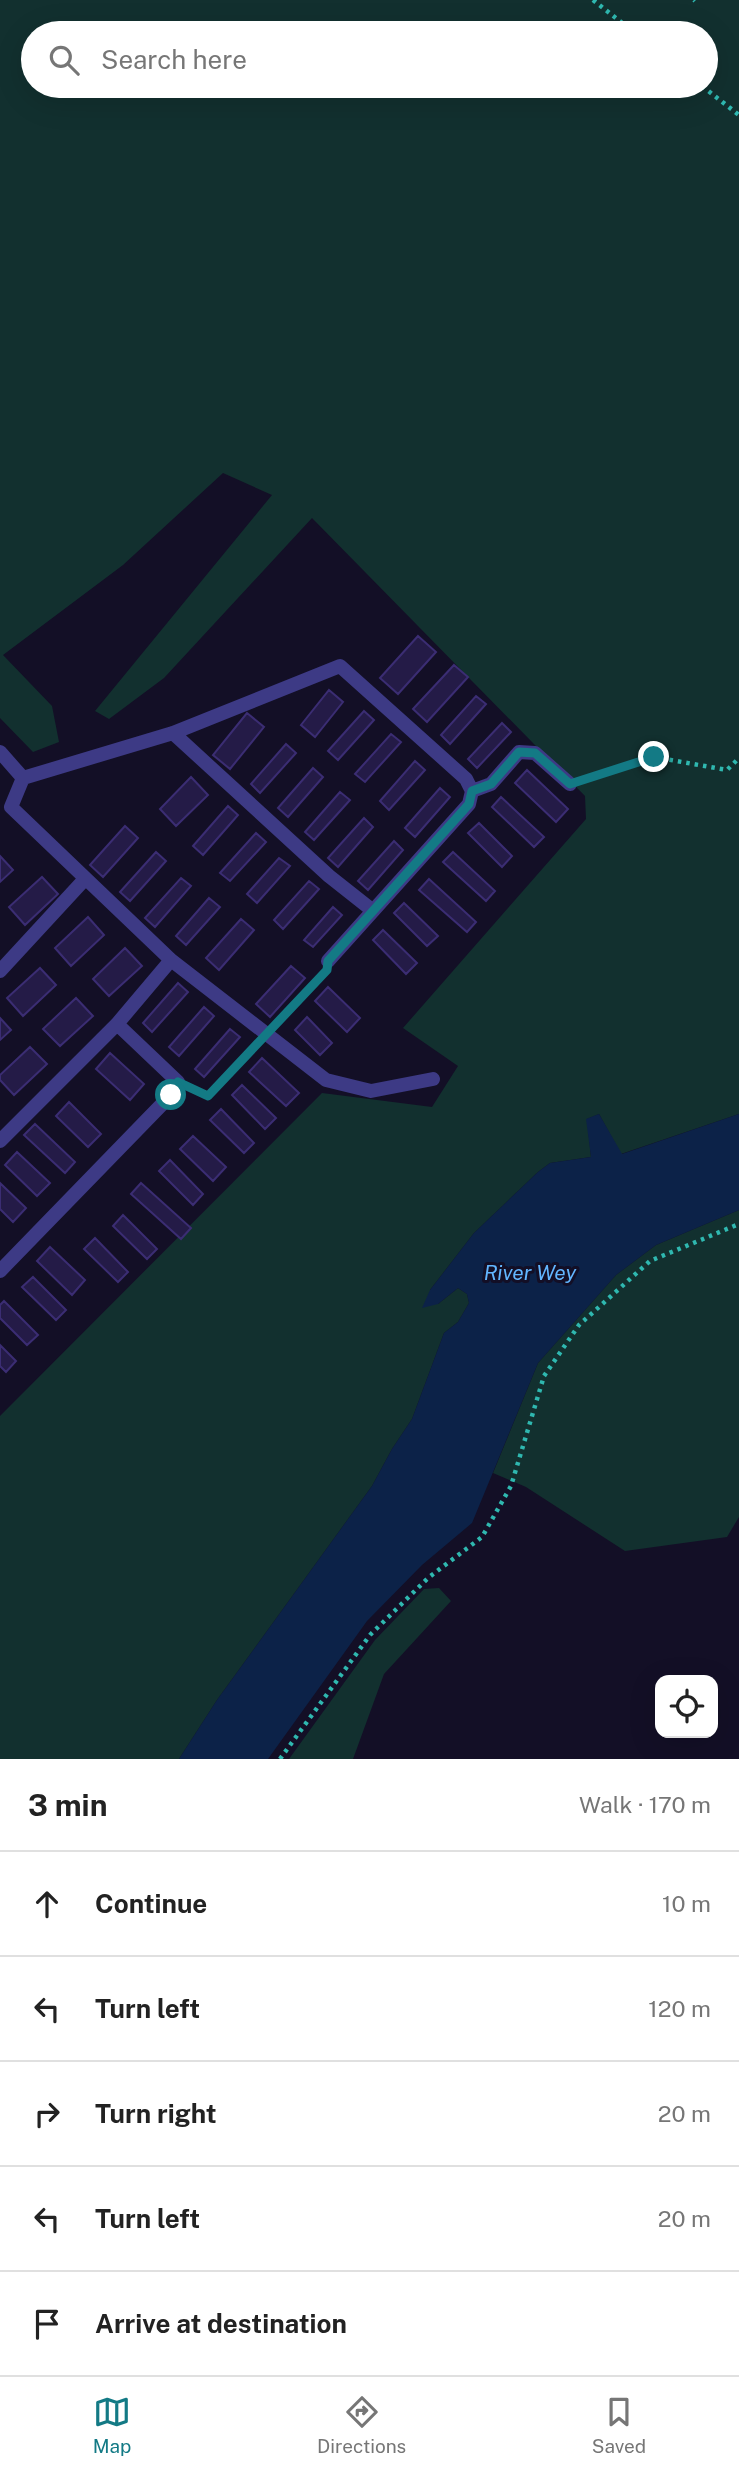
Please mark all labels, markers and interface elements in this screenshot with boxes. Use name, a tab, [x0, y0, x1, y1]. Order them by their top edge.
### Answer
search box	[21, 21, 718, 98]
icon: search	[45, 41, 83, 79]
text: Search here	[101, 44, 247, 75]
route end	[638, 741, 669, 772]
route start	[155, 1079, 186, 1110]
water label: River Wey	[484, 1260, 577, 1285]
map controls	[655, 1675, 718, 1738]
button: locate	[655, 1675, 718, 1738]
text: 3 min	[28, 1787, 107, 1823]
text: Walk · 170 m	[579, 1791, 711, 1818]
icon: ahead	[28, 1885, 66, 1923]
text: Continue	[95, 1888, 207, 1919]
text: 10 m	[662, 1890, 711, 1917]
icon: left	[28, 1990, 66, 2028]
text: Turn left	[95, 1993, 200, 2024]
text: 120 m	[648, 1995, 711, 2022]
icon: right	[28, 2095, 66, 2133]
text: Turn right	[95, 2098, 217, 2129]
text: 20 m	[658, 2100, 711, 2127]
icon: left	[28, 2200, 66, 2238]
text: Turn left	[95, 2203, 200, 2234]
text: 20 m	[658, 2205, 711, 2232]
icon: arrive	[28, 2305, 66, 2343]
text: Arrive at destination	[95, 2308, 347, 2339]
tab: Map	[93, 2393, 131, 2457]
tab: Directions	[317, 2393, 406, 2457]
tab: Saved	[592, 2393, 646, 2457]

